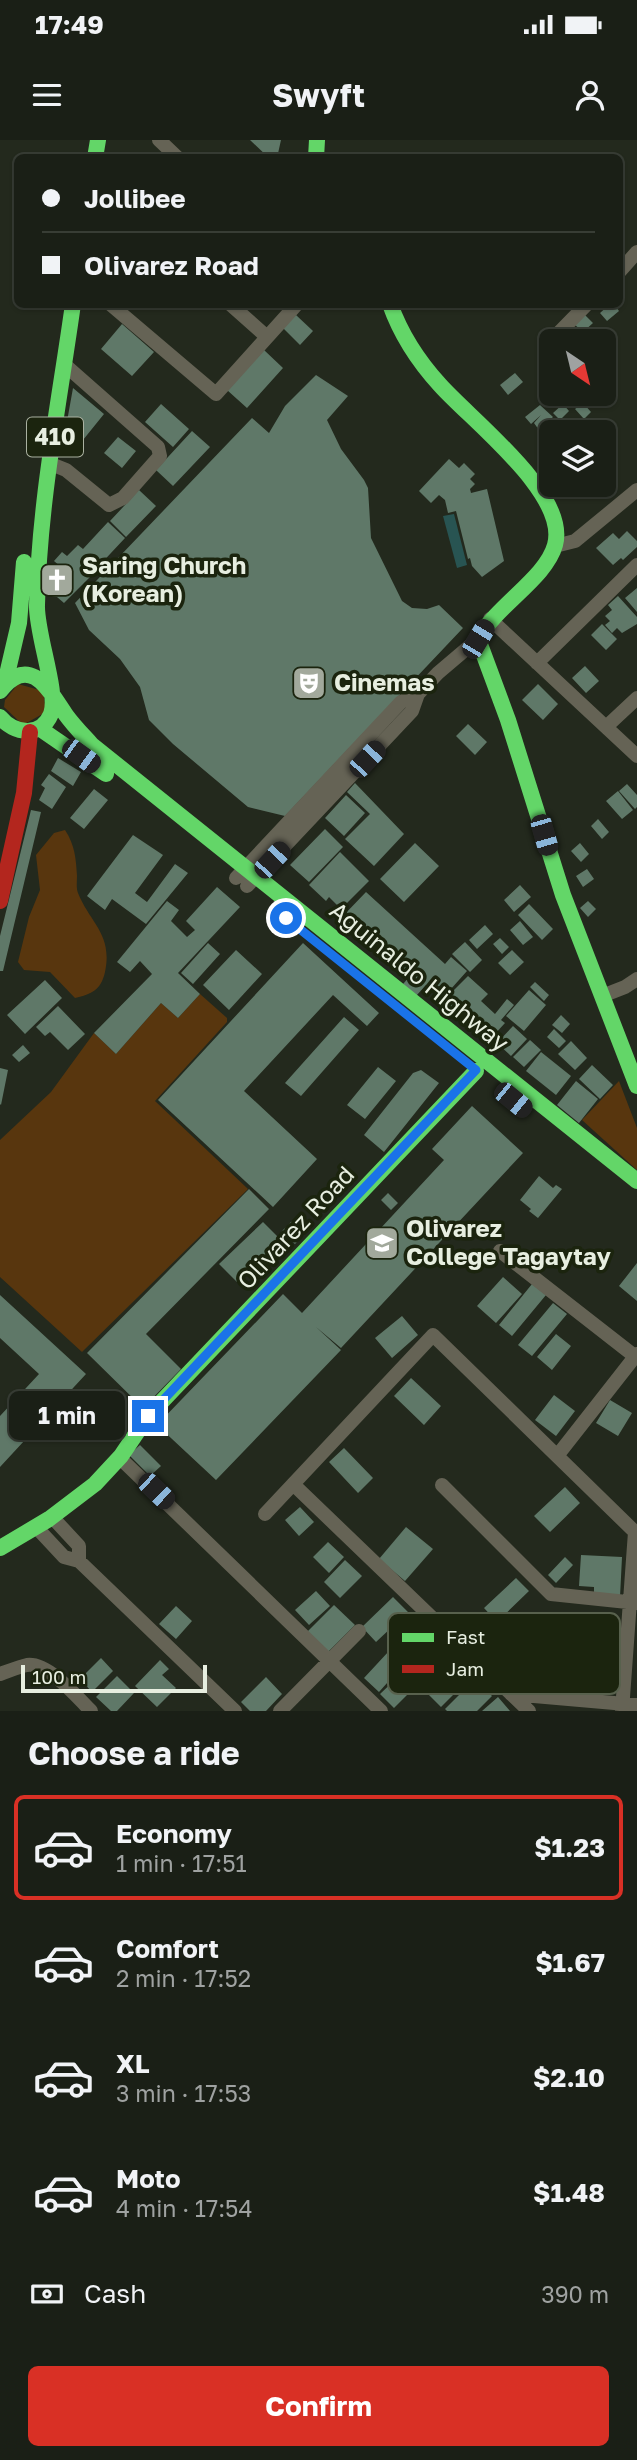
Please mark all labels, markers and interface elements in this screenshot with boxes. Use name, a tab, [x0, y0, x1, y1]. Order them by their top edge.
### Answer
text: 17:49	[35, 9, 104, 40]
icon: menu	[28, 76, 66, 114]
text: Swyft	[272, 76, 365, 114]
icon: person	[571, 76, 609, 114]
text: Jollibee	[84, 183, 186, 214]
text: Olivarez Road	[84, 250, 259, 281]
north arrow	[539, 329, 616, 406]
map controls	[539, 329, 616, 497]
road number: 410	[27, 418, 83, 456]
button: layers	[539, 420, 616, 497]
place label: Saring Church (Korean)	[82, 550, 246, 607]
church icon: Saring Church (Korean)	[38, 561, 76, 599]
car	[459, 616, 498, 662]
theatre icon: Cinemas	[290, 664, 328, 702]
place label: Cinemas	[334, 667, 435, 696]
car	[58, 735, 105, 777]
car	[345, 736, 390, 782]
car	[529, 812, 560, 858]
car	[250, 837, 295, 883]
street label: Aguinaldo Highway	[325, 895, 515, 1057]
route start	[270, 902, 302, 934]
car	[491, 1079, 536, 1121]
street label: Olivarez Road	[230, 1159, 359, 1295]
place label: Olivarez College Tagaytay	[406, 1213, 611, 1270]
school or university icon: Olivarez College Tagaytay	[363, 1224, 401, 1262]
callout: 1 min	[8, 1392, 124, 1440]
route end	[132, 1400, 164, 1432]
text: 1 min	[38, 1401, 96, 1429]
car	[134, 1469, 179, 1513]
legend	[388, 1613, 620, 1694]
text: Fast	[446, 1625, 485, 1648]
text: Jam	[446, 1657, 484, 1680]
scale bar	[21, 1662, 206, 1694]
text: 100 m	[32, 1665, 86, 1688]
text: Choose a ride	[28, 1734, 240, 1772]
icon: car	[32, 1816, 95, 1879]
text: Economy	[116, 1818, 232, 1849]
text: $1.23	[534, 1832, 605, 1863]
text: 1 min · 17:51	[116, 1849, 247, 1877]
icon: car	[32, 1931, 95, 1994]
text: Comfort	[116, 1933, 219, 1964]
text: $1.67	[535, 1947, 605, 1978]
text: 2 min · 17:52	[116, 1964, 251, 1992]
icon: car	[32, 2046, 95, 2109]
text: XL	[116, 2048, 150, 2079]
text: $2.10	[533, 2062, 605, 2093]
text: 3 min · 17:53	[116, 2079, 251, 2107]
icon: car	[32, 2161, 95, 2224]
text: Moto	[116, 2163, 181, 2194]
text: $1.48	[533, 2177, 605, 2208]
text: 4 min · 17:54	[116, 2194, 252, 2222]
icon: cash	[28, 2275, 66, 2313]
text: Cash	[84, 2278, 146, 2309]
text: 390 m	[541, 2280, 609, 2308]
button: Confirm	[28, 2366, 609, 2446]

